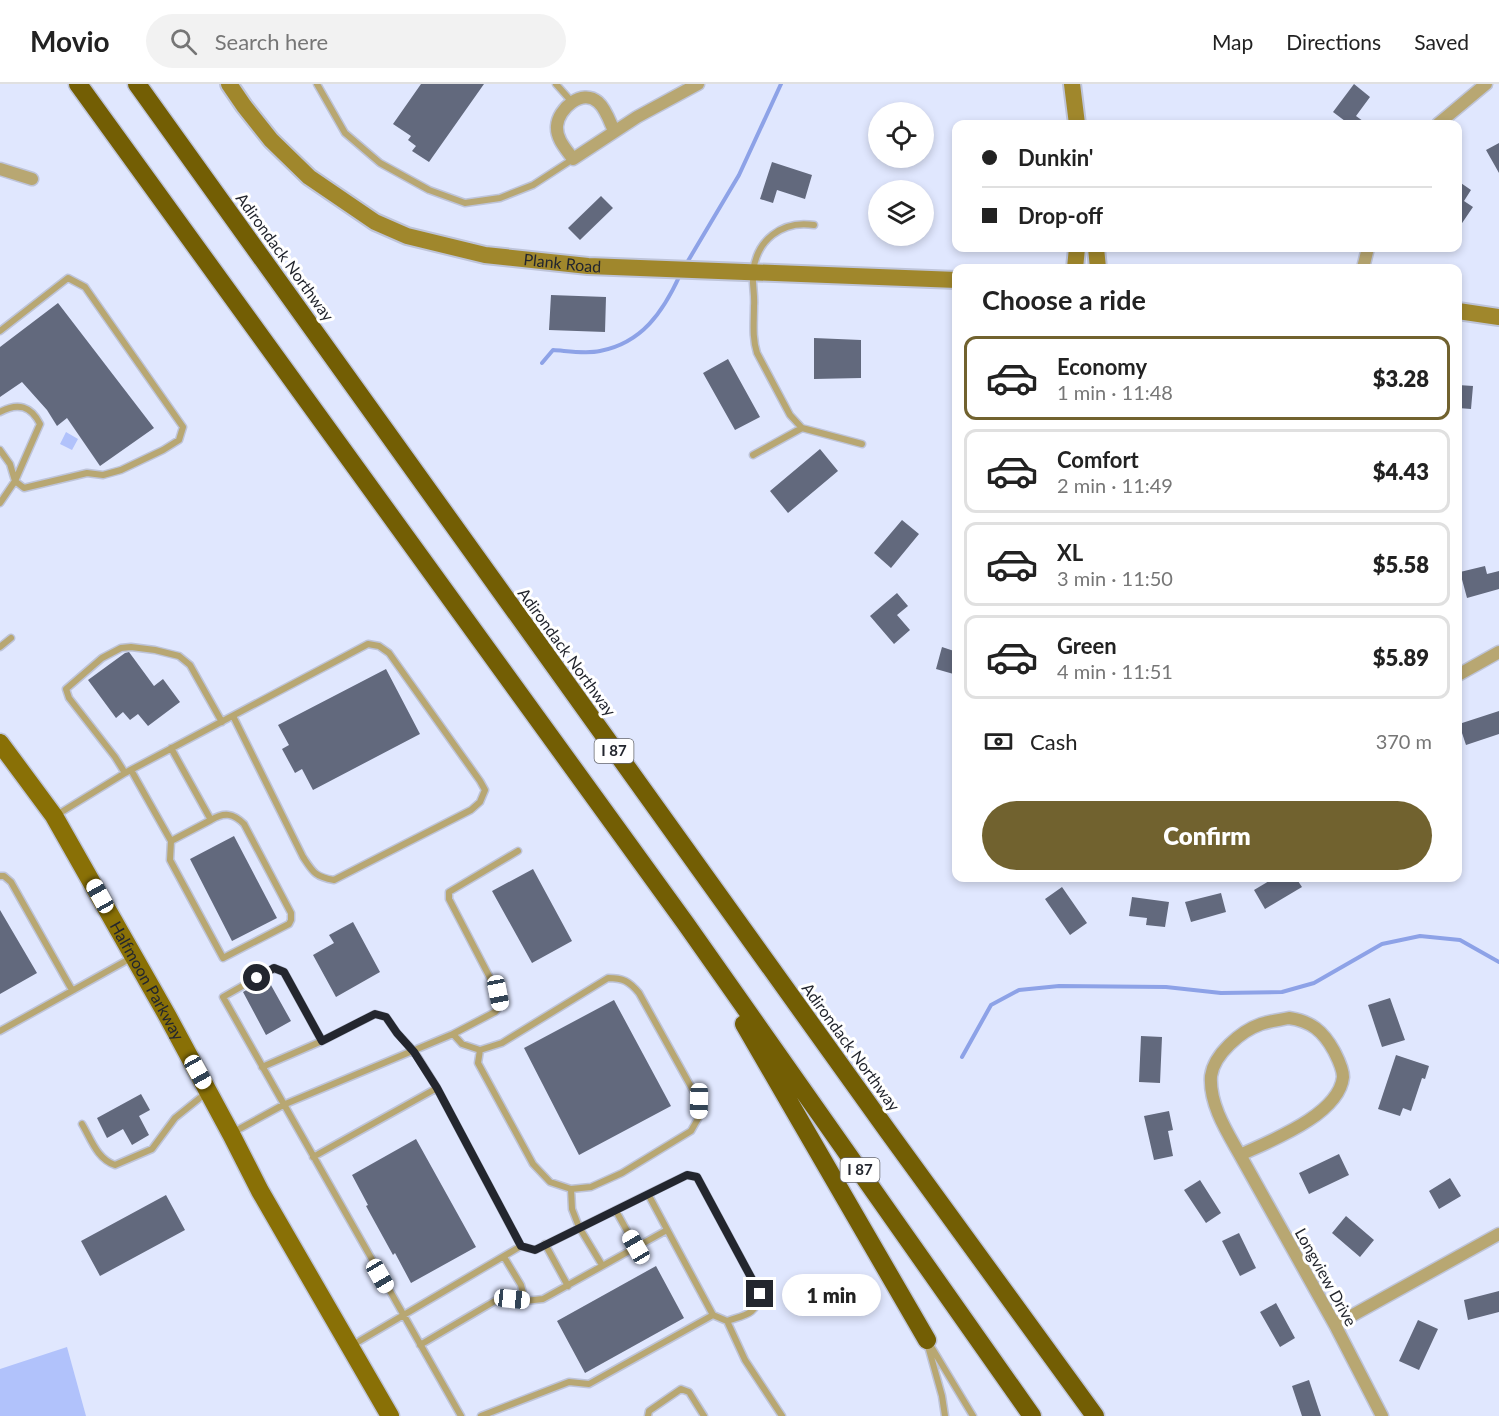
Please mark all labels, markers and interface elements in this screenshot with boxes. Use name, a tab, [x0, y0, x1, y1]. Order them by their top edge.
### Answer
search box	[146, 14, 566, 68]
text: Movio	[30, 24, 110, 58]
icon: search	[167, 25, 200, 58]
text: Search here	[215, 28, 328, 55]
text: Map	[1212, 29, 1253, 54]
text: Directions	[1286, 29, 1381, 54]
text: Saved	[1414, 29, 1469, 54]
map controls	[868, 102, 934, 246]
button: locate	[868, 102, 934, 168]
text: Dunkin'	[1018, 144, 1093, 171]
button: layers	[868, 180, 934, 246]
street label: Adirondack Northway	[233, 189, 339, 325]
text: Drop-off	[1018, 202, 1103, 229]
street label: Plank Road	[523, 249, 602, 275]
text: Choose a ride	[982, 283, 1146, 316]
icon: car	[985, 351, 1039, 405]
text: Economy	[1057, 353, 1147, 380]
text: $3.28	[1373, 365, 1429, 392]
text: 1 min · 11:48	[1057, 380, 1173, 404]
icon: car	[985, 444, 1039, 498]
text: Comfort	[1057, 446, 1139, 473]
text: $4.43	[1373, 458, 1429, 485]
text: 2 min · 11:49	[1057, 473, 1173, 497]
icon: car	[985, 537, 1039, 591]
text: XL	[1057, 539, 1083, 566]
text: $5.58	[1373, 551, 1429, 578]
text: 3 min · 11:50	[1057, 566, 1173, 590]
street label: Adirondack Northway	[515, 584, 621, 720]
icon: car	[985, 630, 1039, 684]
text: Green	[1057, 632, 1117, 659]
text: $5.89	[1373, 644, 1429, 671]
text: 4 min · 11:51	[1057, 659, 1173, 683]
icon: cash	[982, 725, 1015, 758]
text: Cash	[1030, 728, 1077, 755]
text: 370 m	[1376, 729, 1432, 753]
road number: I 87	[594, 739, 634, 763]
button: Confirm	[982, 801, 1432, 870]
car	[83, 876, 117, 916]
street label: Halfmoon Parkway	[107, 918, 189, 1044]
route start	[243, 964, 270, 991]
car	[486, 974, 510, 1012]
street label: Adirondack Northway	[799, 979, 905, 1115]
car	[181, 1052, 215, 1092]
car	[690, 1083, 708, 1119]
road number: I 87	[840, 1158, 880, 1182]
street label: Longview Drive	[1292, 1225, 1361, 1329]
car	[619, 1227, 653, 1267]
car	[363, 1256, 397, 1296]
callout: 1 min	[781, 1273, 880, 1315]
route end	[746, 1280, 773, 1307]
text: 1 min	[807, 1283, 856, 1307]
car	[493, 1288, 531, 1310]

